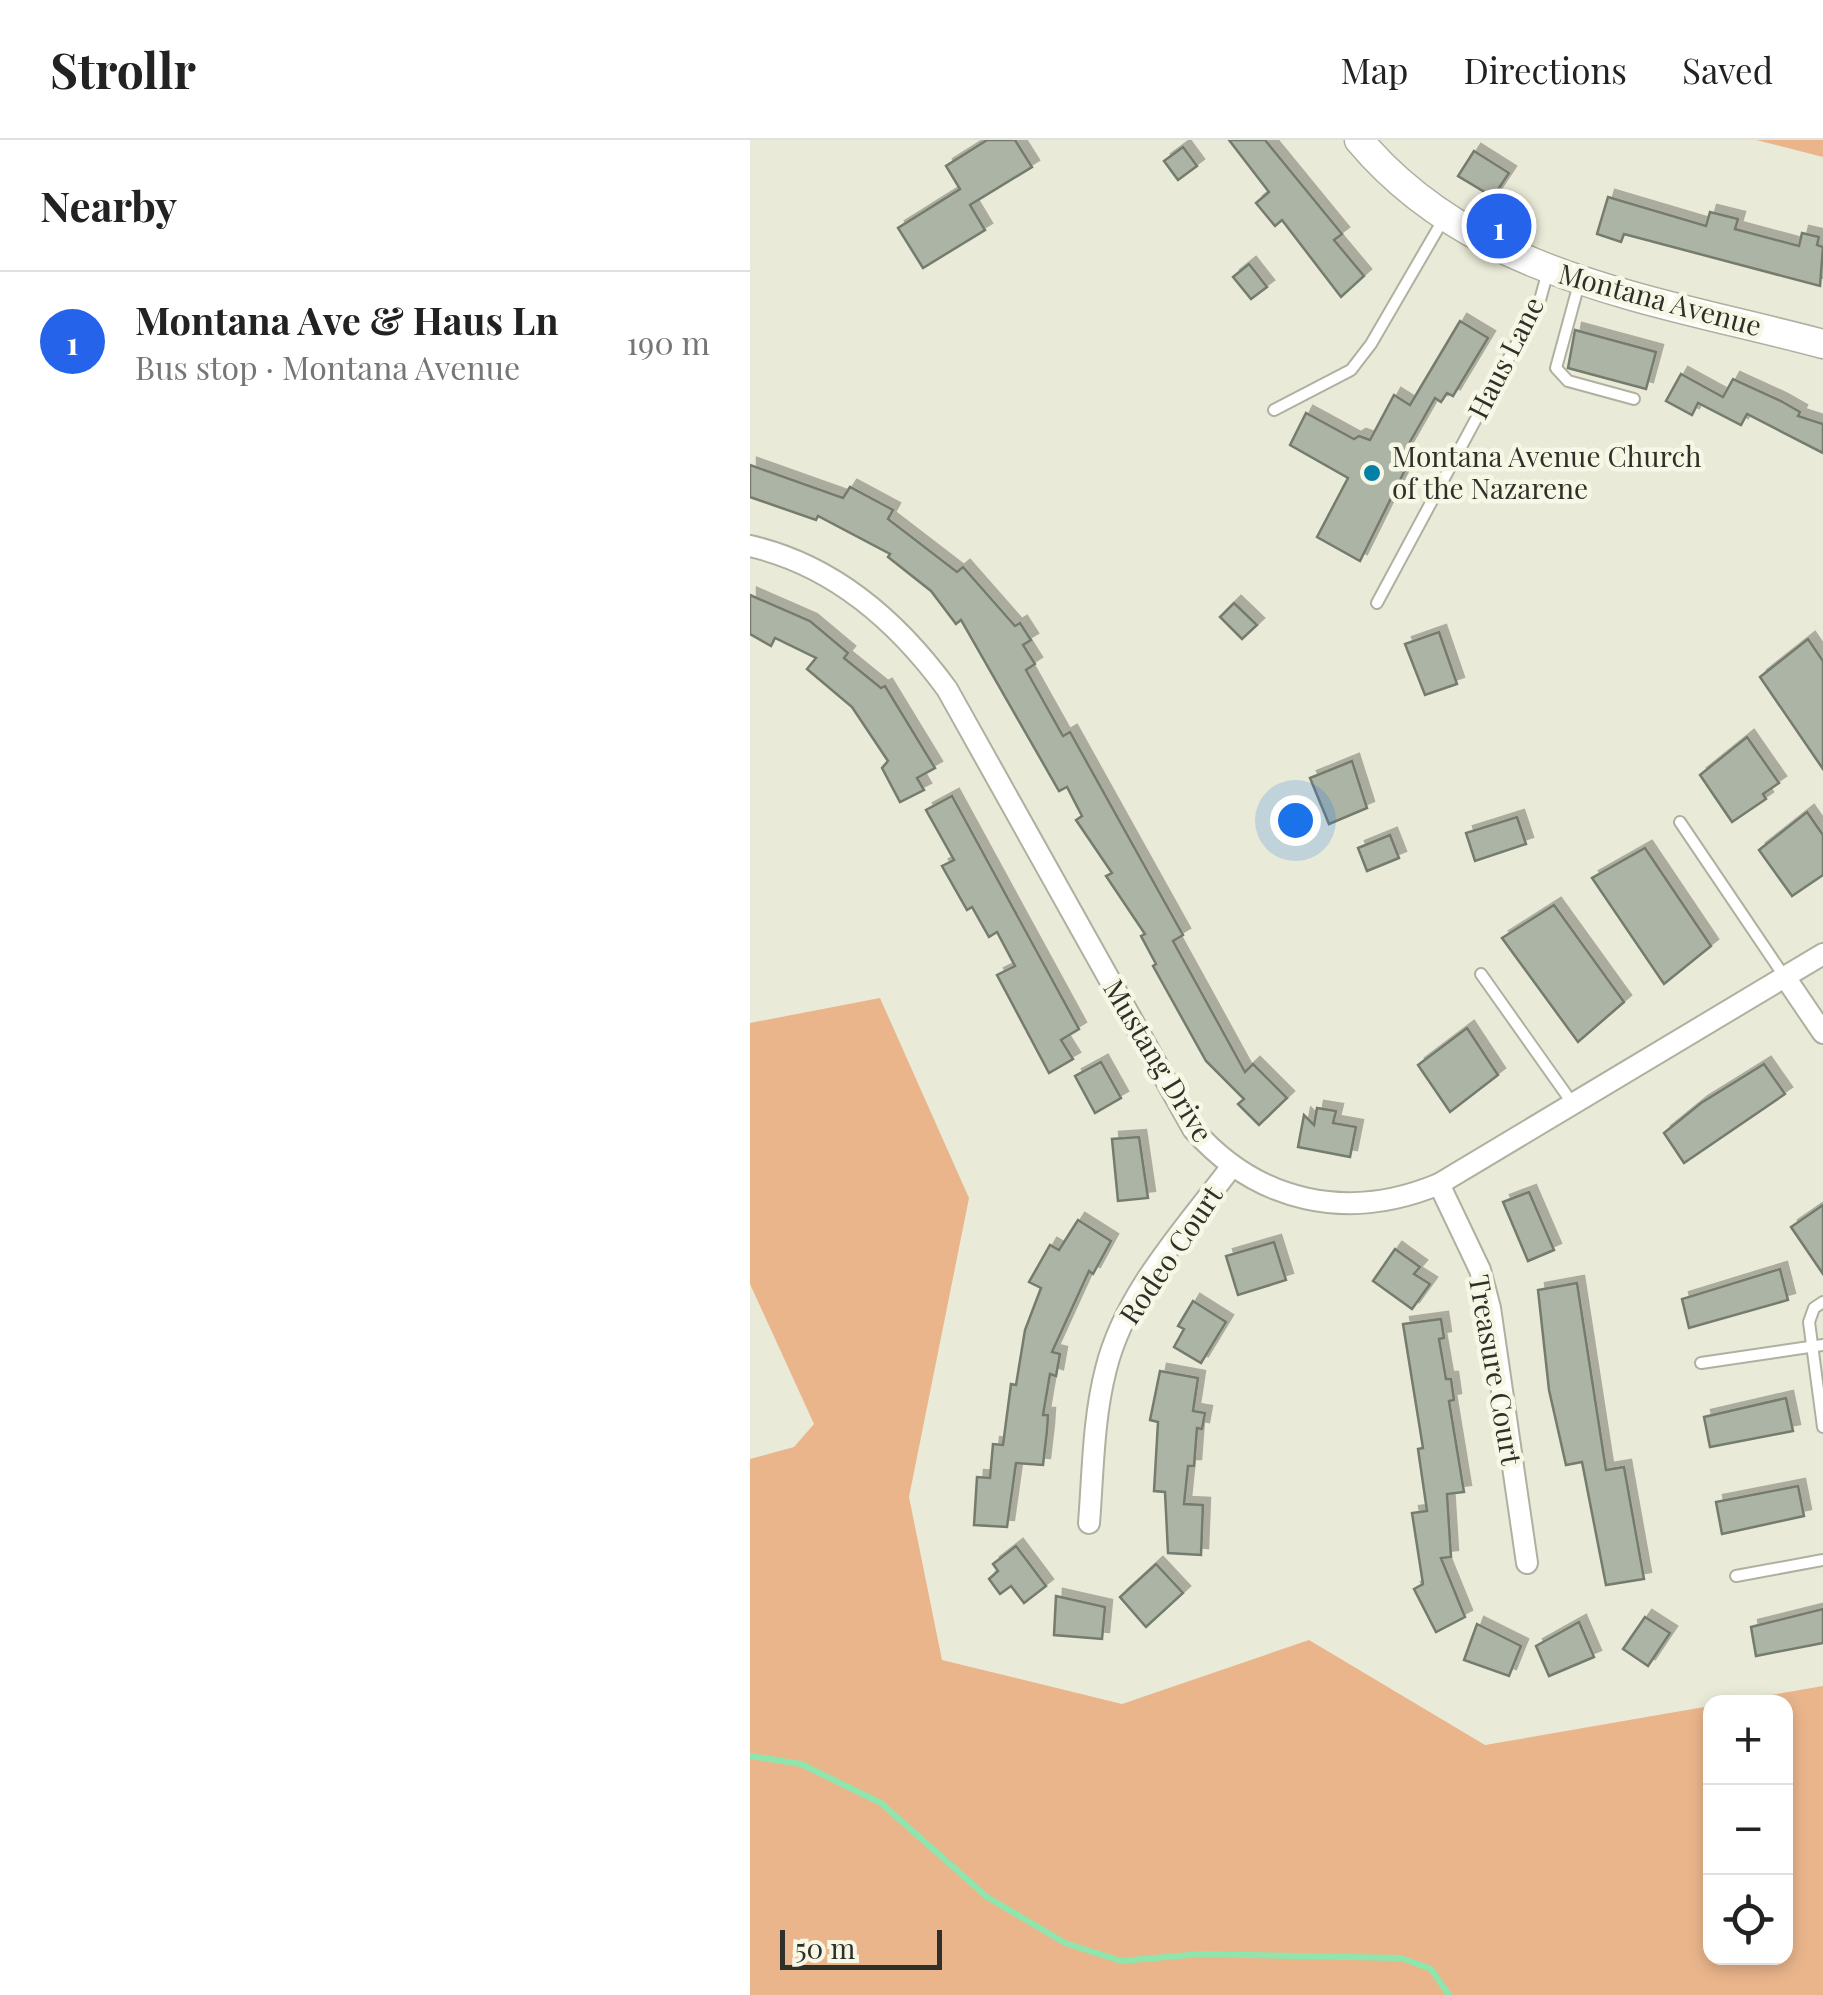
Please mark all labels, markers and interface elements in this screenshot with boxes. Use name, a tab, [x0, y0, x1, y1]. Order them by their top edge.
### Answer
text: Strollr	[50, 37, 196, 101]
text: Map	[1340, 46, 1408, 93]
text: Directions	[1463, 46, 1627, 93]
text: Saved	[1682, 46, 1773, 93]
text: Nearby	[40, 177, 177, 233]
pin: 1	[1466, 188, 1532, 264]
street label: Montana Avenue	[1555, 254, 1766, 343]
street label: Haus Lane	[1458, 290, 1551, 425]
text: Montana Ave & Haus Ln	[135, 294, 558, 345]
text: 1	[66, 320, 79, 363]
text: 190 m	[626, 320, 710, 363]
text: Bus stop · Montana Avenue	[135, 345, 520, 388]
place label: Montana Avenue Church of the Nazarene	[1392, 437, 1702, 506]
marker: Montana Avenue Church of the Nazarene	[1361, 462, 1383, 484]
your location	[1270, 795, 1321, 846]
street label: Mustang Drive	[1096, 972, 1222, 1148]
street label: Rodeo Court	[1110, 1177, 1230, 1331]
street label: Treasure Court	[1462, 1272, 1532, 1469]
map controls	[1703, 1695, 1793, 1965]
button: +	[1703, 1695, 1793, 1785]
button: −	[1703, 1785, 1793, 1875]
button: locate	[1703, 1875, 1793, 1965]
scale bar	[780, 1925, 942, 1970]
text: 50 m	[795, 1929, 855, 1966]

